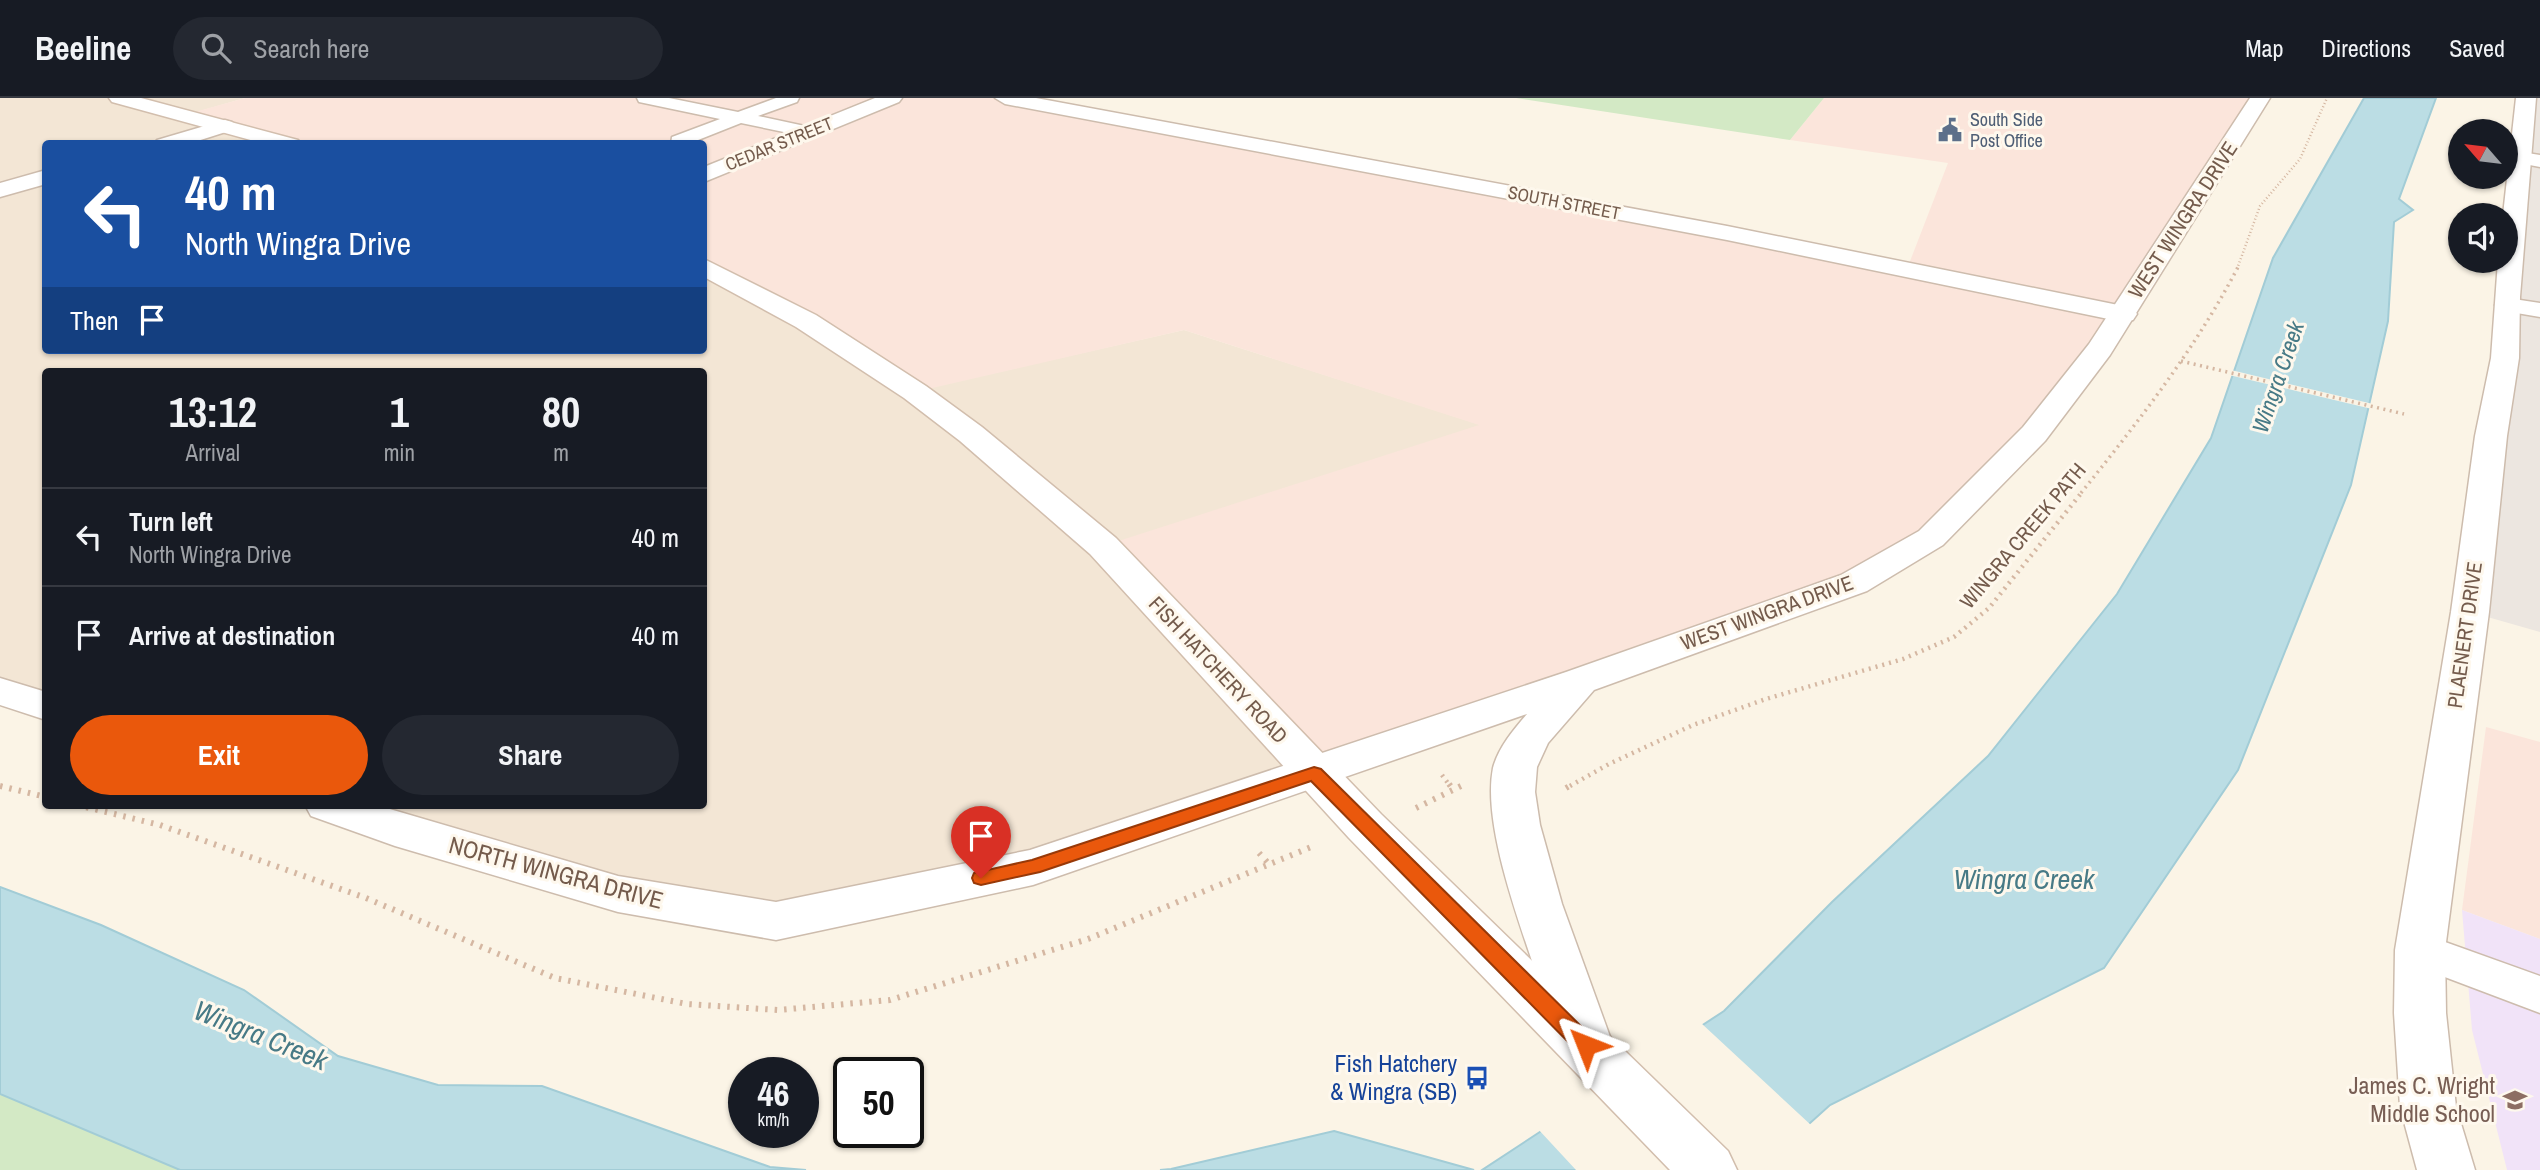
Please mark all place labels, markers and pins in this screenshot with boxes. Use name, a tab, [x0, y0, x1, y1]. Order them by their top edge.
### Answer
place label: South Side Post Office	[1970, 107, 2043, 153]
public building icon: South Side Post Office	[1936, 116, 1964, 144]
pin	[951, 806, 1011, 878]
place label: Fish Hatchery & Wingra (SB)	[1330, 1047, 1457, 1107]
bus stop icon: Fish Hatchery & Wingra (SB)	[1463, 1064, 1491, 1092]
place label: James C. Wright Middle School	[2349, 1069, 2496, 1129]
school or university icon: James C. Wright Middle School	[2501, 1086, 2529, 1114]

